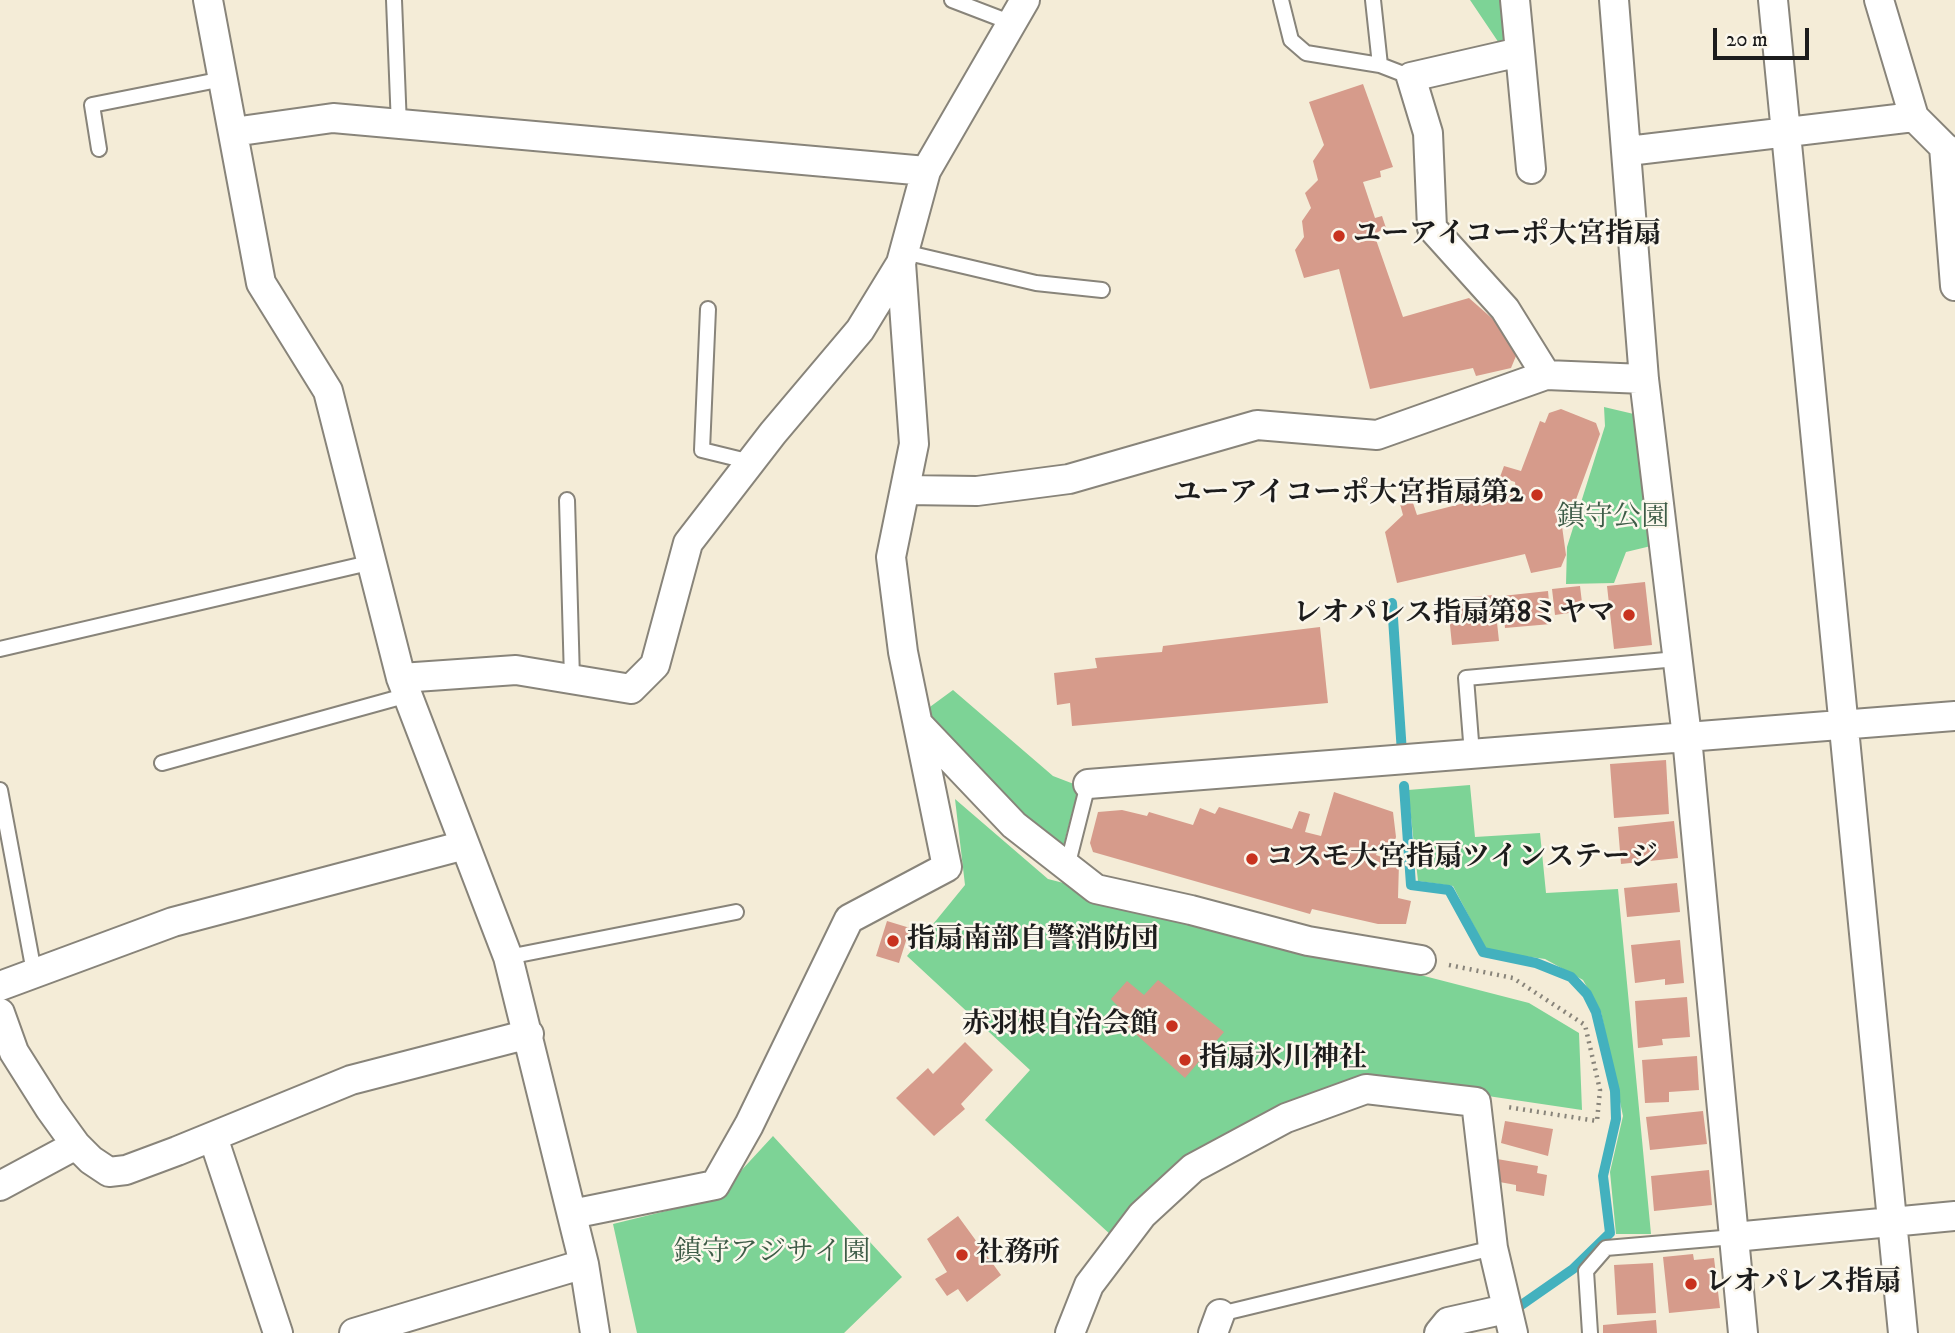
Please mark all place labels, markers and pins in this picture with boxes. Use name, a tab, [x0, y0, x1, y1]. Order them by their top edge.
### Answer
place label: ユーアイコーポ大宮指扇	[1353, 219, 1661, 253]
marker: ユーアイコーポ大宮指扇	[1331, 228, 1347, 244]
place label: ユーアイコーポ大宮指扇第2	[1173, 478, 1523, 512]
marker: ユーアイコーポ大宮指扇第2	[1529, 487, 1545, 503]
place label: レオパレス指扇第8ミヤマ	[1293, 598, 1615, 632]
marker: レオパレス指扇第8ミヤマ	[1621, 607, 1637, 623]
place label: コスモ大宮指扇ツインステージ	[1266, 842, 1658, 876]
marker: コスモ大宮指扇ツインステージ	[1244, 851, 1260, 867]
place label: 指扇南部自警消防団	[907, 924, 1159, 958]
marker: 指扇南部自警消防団	[885, 933, 901, 949]
place label: 赤羽根自治会館	[962, 1009, 1158, 1043]
marker: 赤羽根自治会館	[1164, 1018, 1180, 1034]
place label: 指扇氷川神社	[1199, 1043, 1367, 1077]
marker: 指扇氷川神社	[1177, 1052, 1193, 1068]
place label: 社務所	[976, 1238, 1060, 1272]
marker: 社務所	[954, 1247, 970, 1263]
place label: レオパレス指扇	[1705, 1267, 1901, 1301]
marker: レオパレス指扇	[1683, 1276, 1699, 1292]

